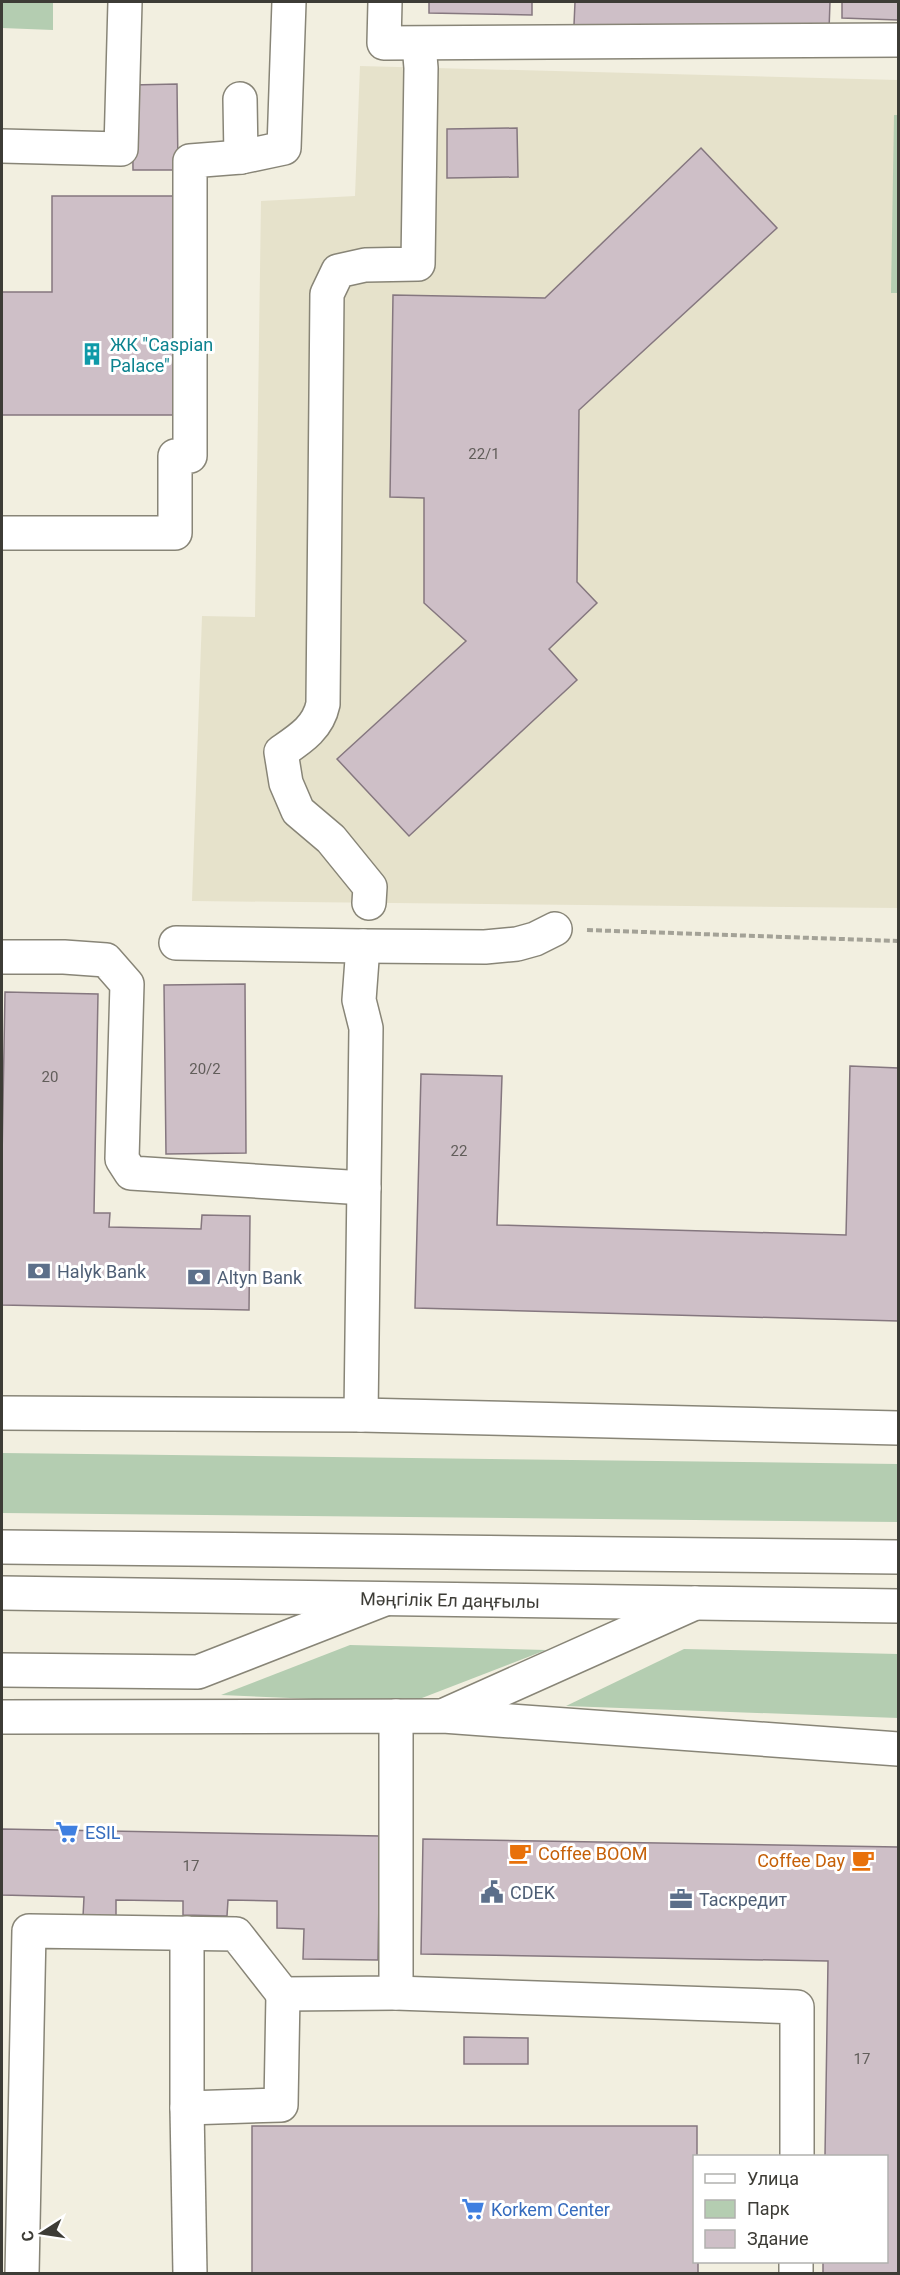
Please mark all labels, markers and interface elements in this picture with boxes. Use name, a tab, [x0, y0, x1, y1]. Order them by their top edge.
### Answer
place label: ЖК "Caspian Palace"	[110, 334, 213, 376]
building icon: ЖК "Caspian Palace"	[79, 341, 105, 367]
house number: 22/1	[468, 445, 500, 463]
house number: 20/2	[189, 1060, 221, 1078]
house number: 20	[42, 1068, 58, 1086]
house number: 22	[451, 1142, 467, 1160]
bank icon: Halyk Bank	[26, 1258, 52, 1284]
place label: Halyk Bank	[57, 1261, 147, 1282]
bank icon: Altyn Bank	[186, 1264, 212, 1290]
place label: Altyn Bank	[217, 1267, 303, 1288]
street label: Мәңгілік Ел даңғылы	[360, 1588, 540, 1612]
supermarket icon: ESIL	[54, 1819, 80, 1845]
place label: ESIL	[85, 1822, 121, 1843]
cafe icon: Coffee BOOM	[507, 1840, 533, 1866]
place label: Coffee BOOM	[538, 1843, 648, 1864]
cafe icon: Coffee Day	[850, 1847, 876, 1873]
place label: Coffee Day	[757, 1850, 845, 1871]
house number: 17	[183, 1857, 199, 1875]
public building icon: CDEK	[479, 1879, 505, 1905]
place label: CDEK	[510, 1882, 556, 1903]
office icon: Таскредит	[668, 1886, 694, 1912]
place label: Таскредит	[699, 1889, 788, 1910]
house number: 17	[854, 2050, 870, 2068]
legend	[693, 2155, 888, 2263]
text: Улица	[747, 2168, 799, 2189]
supermarket icon: Korkem Center	[460, 2196, 486, 2222]
text: Парк	[747, 2198, 790, 2219]
place label: Korkem Center	[491, 2199, 610, 2220]
north arrow	[12, 2203, 72, 2263]
text: Здание	[747, 2228, 809, 2249]
text: С	[17, 2229, 38, 2243]

